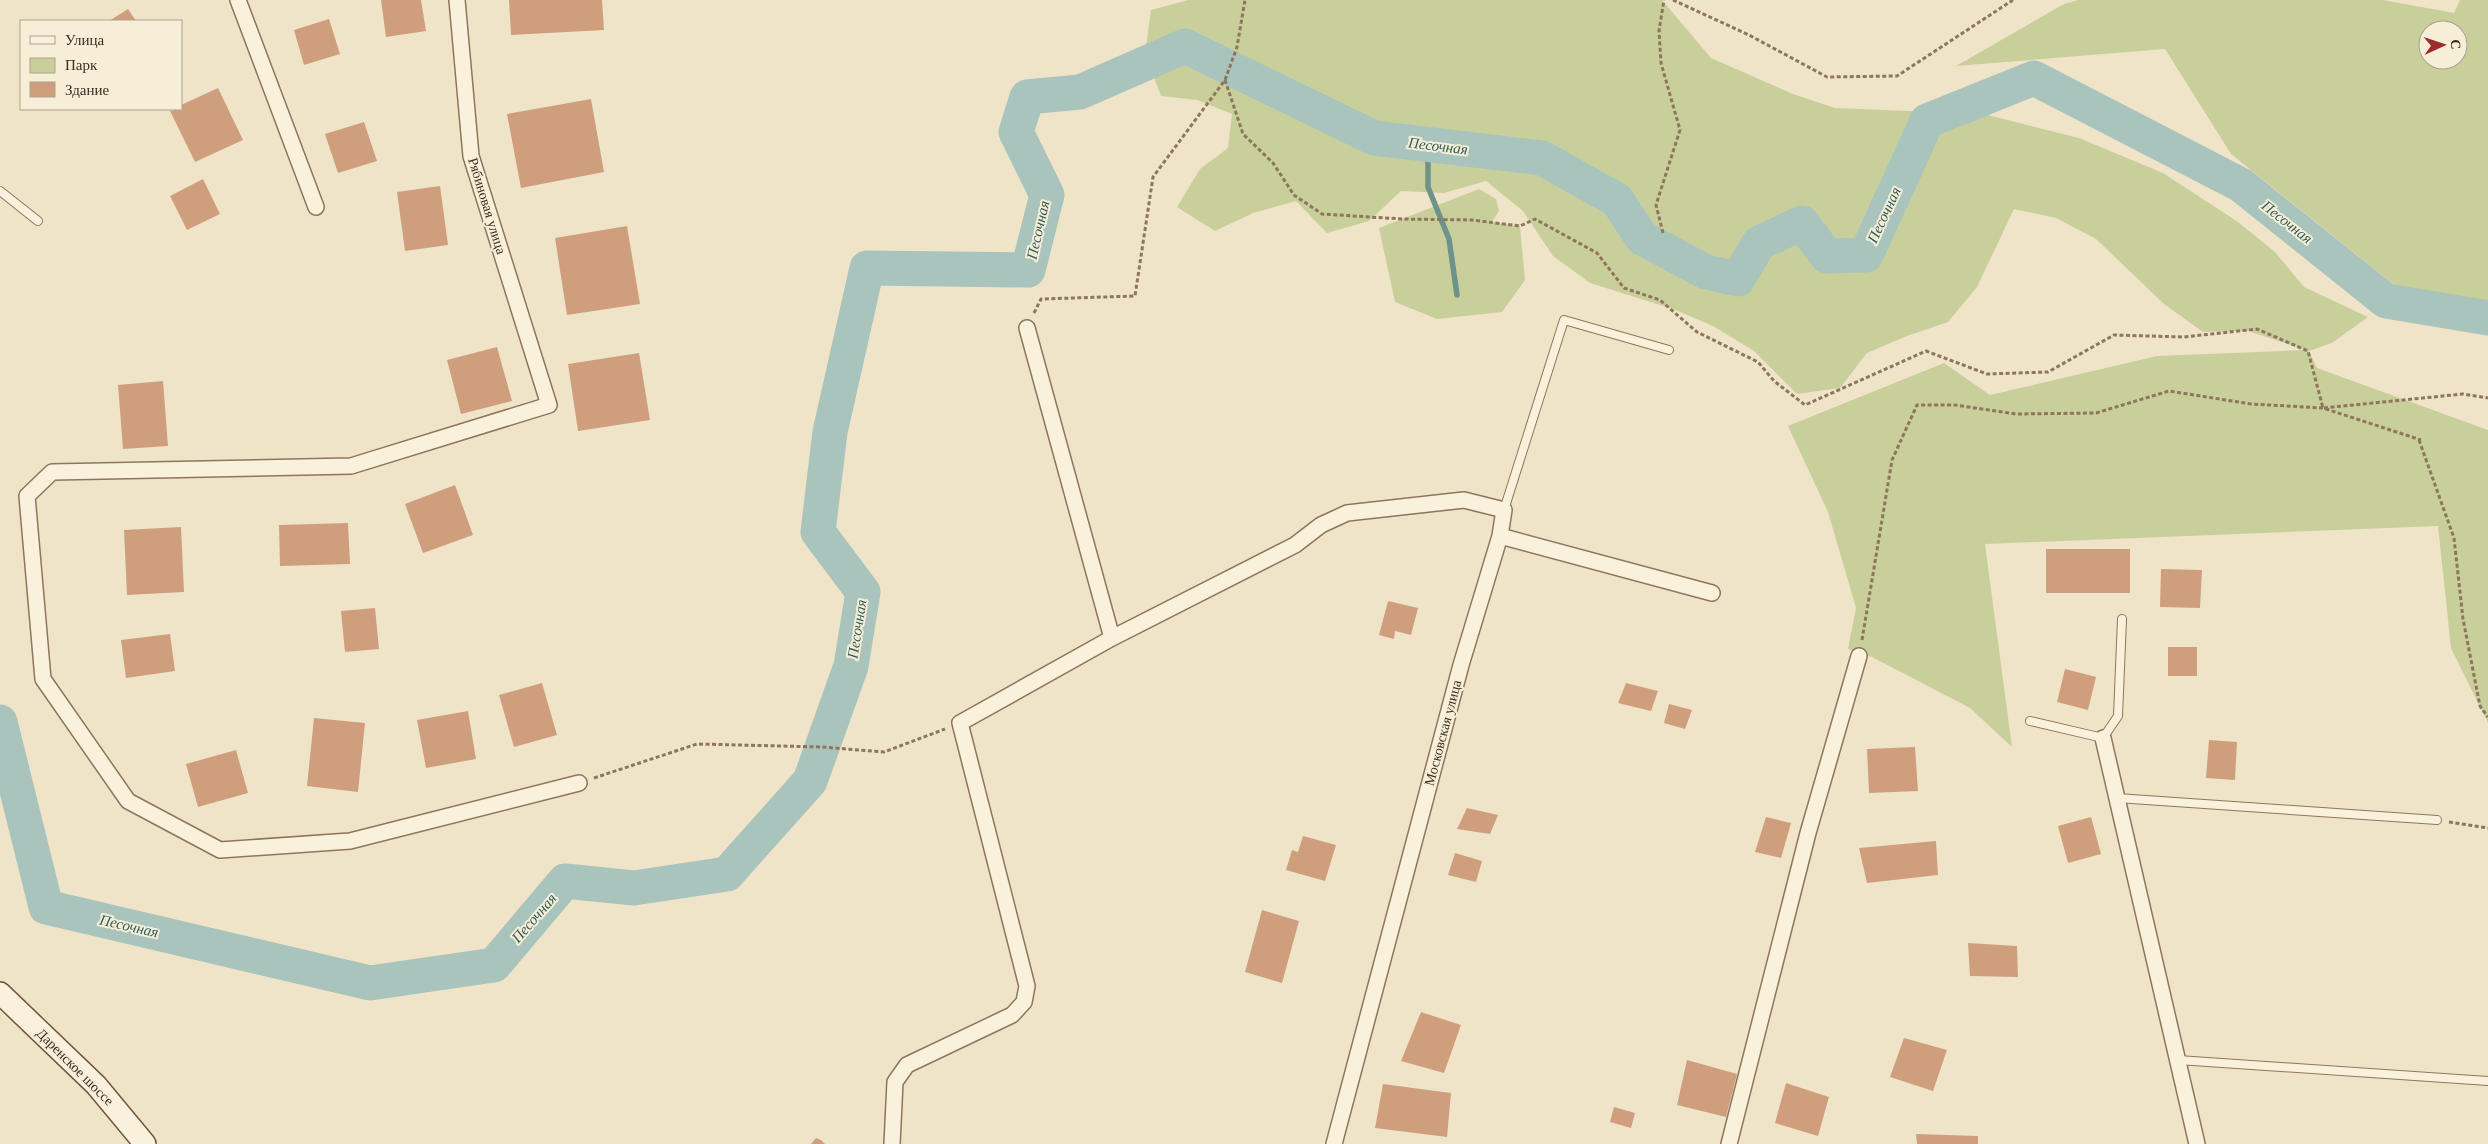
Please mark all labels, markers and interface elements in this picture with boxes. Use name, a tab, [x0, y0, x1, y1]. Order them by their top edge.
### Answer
legend	[20, 20, 182, 110]
north arrow	[2418, 20, 2468, 70]
text: Улица	[65, 32, 104, 48]
text: С	[2448, 39, 2463, 50]
text: Парк	[65, 57, 98, 73]
text: Здание	[65, 82, 109, 98]
water label: Песочная	[1406, 134, 1469, 158]
street label: Рябиновая улица	[465, 156, 509, 257]
water label: Песочная	[1864, 185, 1904, 246]
water label: Песочная	[2258, 197, 2315, 247]
water label: Песочная	[1023, 199, 1053, 262]
water label: Песочная	[844, 598, 870, 661]
street label: Московская улица	[1422, 678, 1465, 787]
water label: Песочная	[508, 890, 560, 947]
water label: Песочная	[97, 911, 160, 941]
street label: Даренское шоссе	[33, 1025, 117, 1109]

